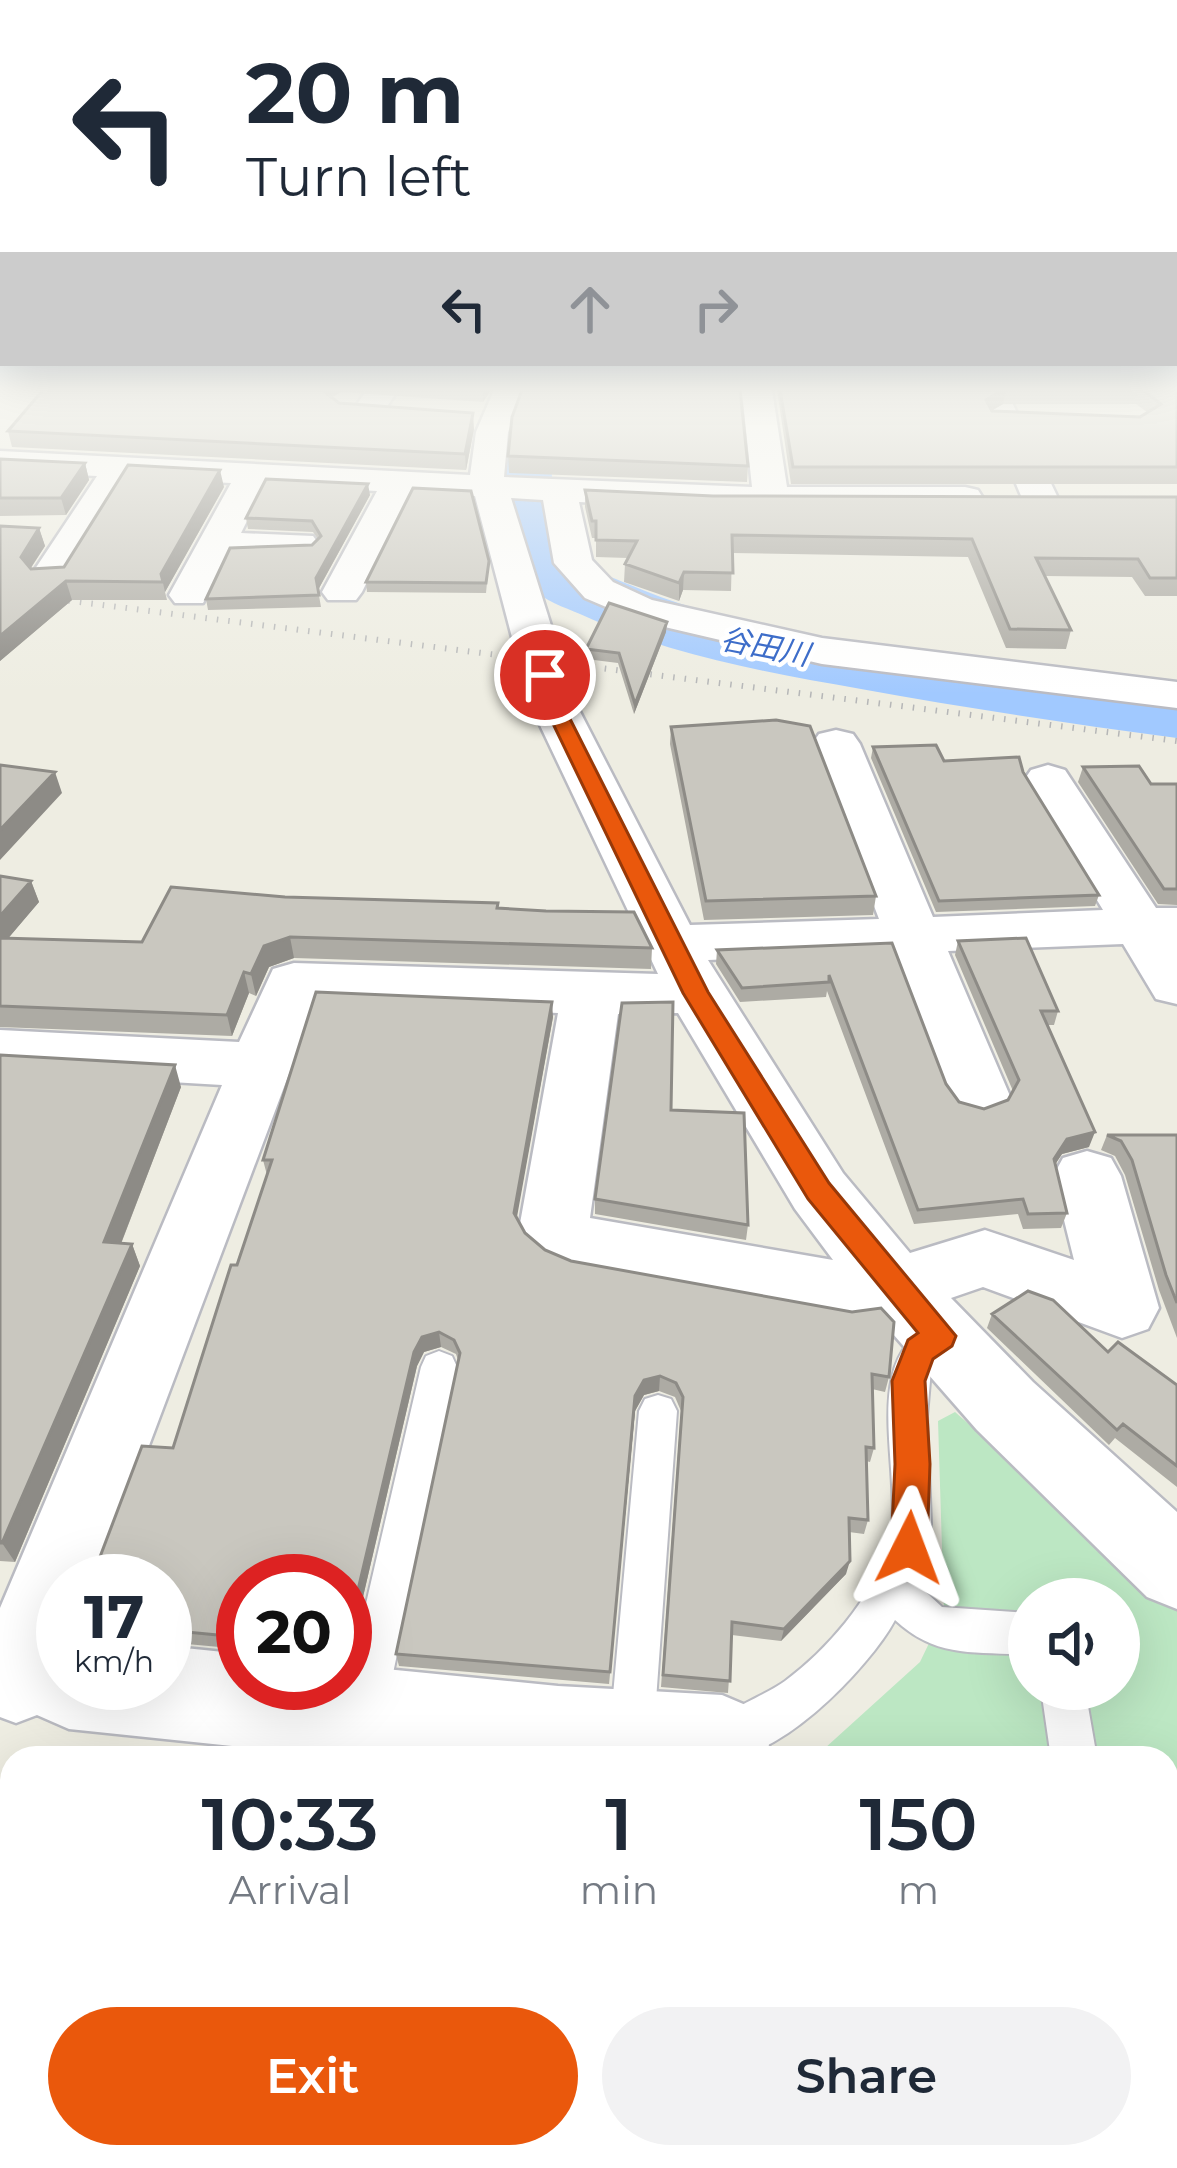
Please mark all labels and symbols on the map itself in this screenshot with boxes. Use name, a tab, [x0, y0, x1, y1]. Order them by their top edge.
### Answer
water label: 谷田川	[717, 620, 816, 674]
pin	[494, 624, 596, 726]
position arrow	[846, 1485, 972, 1611]
speed limit sign: 20	[216, 1554, 372, 1710]

